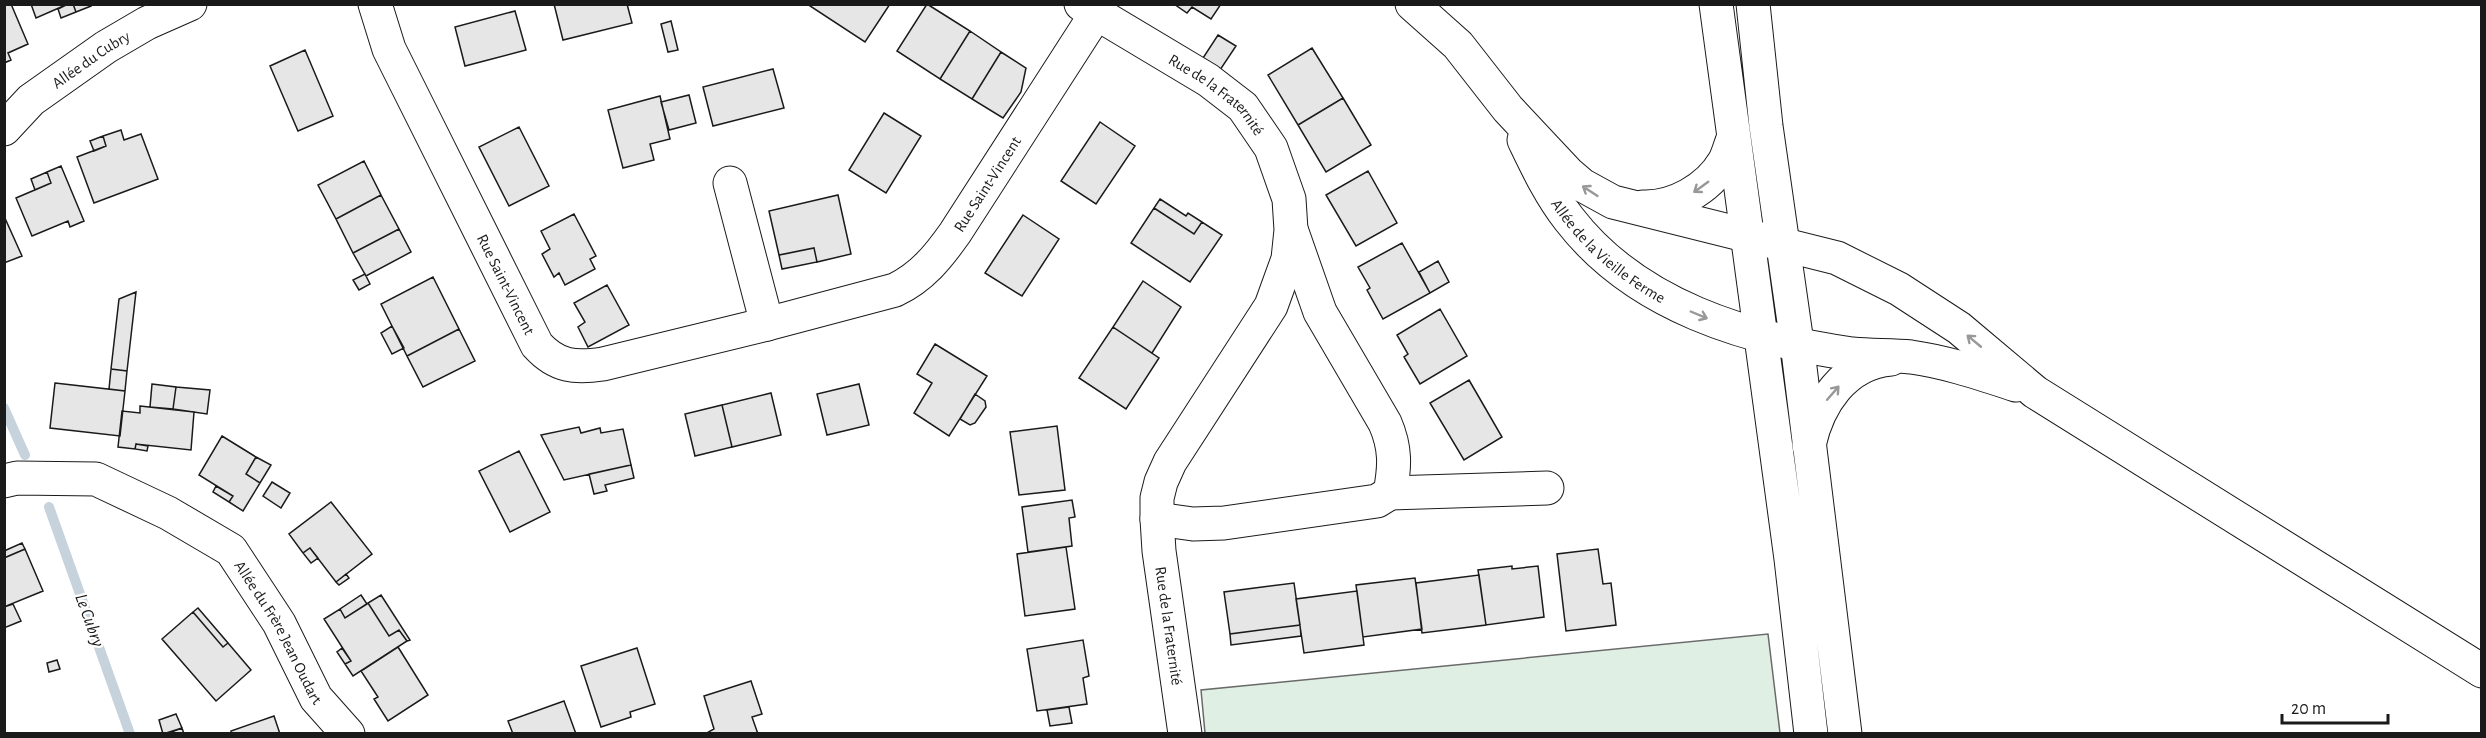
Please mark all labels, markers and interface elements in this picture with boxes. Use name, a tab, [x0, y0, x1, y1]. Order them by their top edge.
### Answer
street label: Allée du Cubry	[49, 28, 133, 92]
street label: Rue de la Fraternité	[1166, 51, 1267, 138]
street label: Rue Saint-Vincent	[951, 134, 1024, 235]
one-way arrow	[1693, 180, 1709, 193]
one-way arrow	[1582, 184, 1599, 196]
street label: Allée de la Vieille Ferme	[1548, 196, 1668, 306]
street label: Rue Saint-Vincent	[474, 232, 537, 337]
one-way arrow	[1689, 310, 1707, 321]
one-way arrow	[1967, 334, 1982, 348]
one-way arrow	[1826, 385, 1839, 401]
street label: Allée du Frère Jean Oudart	[231, 558, 325, 708]
street label: Rue de la Fraternité	[1152, 566, 1185, 686]
water label: Le Cubry	[71, 591, 107, 650]
scale bar	[2282, 687, 2388, 725]
text: 20 m	[2291, 700, 2326, 718]

